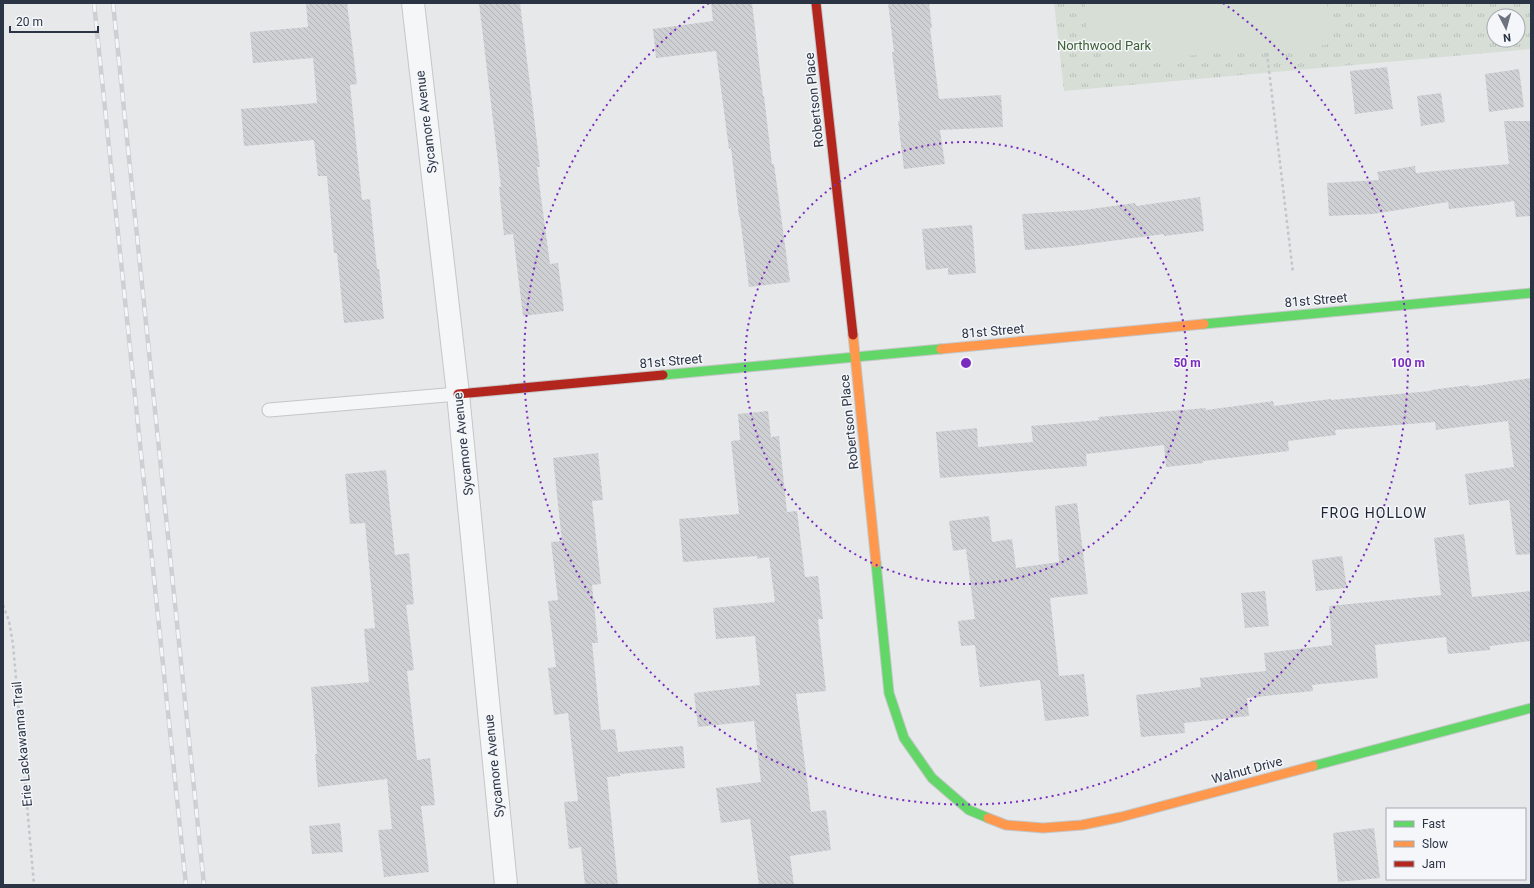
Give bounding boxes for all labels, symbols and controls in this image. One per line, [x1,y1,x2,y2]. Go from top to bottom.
scale bar [10,8,98,34]
north arrow [1486,8,1526,48]
text: 20 m [16,15,43,29]
text: N [1502,31,1512,44]
park label: Northwood Park [1057,38,1151,53]
street label: Robertson Place [802,52,826,148]
street label: Sycamore Avenue [412,70,440,174]
street label: 81st Street [1284,290,1348,310]
street label: 81st Street [961,321,1025,341]
street label: 81st Street [639,351,703,371]
centre of rings [959,356,973,370]
text: 50 m [1173,356,1201,370]
text: 100 m [1391,356,1425,370]
street label: Robertson Place [837,374,861,470]
street label: Sycamore Avenue [450,392,476,496]
district label: FROG HOLLOW [1321,505,1427,521]
street label: Erie Lackawanna Trail [9,681,35,807]
street label: Sycamore Avenue [481,714,507,818]
street label: Walnut Drive [1210,753,1284,787]
legend [1386,808,1526,880]
text: Fast [1422,817,1445,831]
text: Slow [1422,837,1448,851]
text: Jam [1422,857,1446,871]

